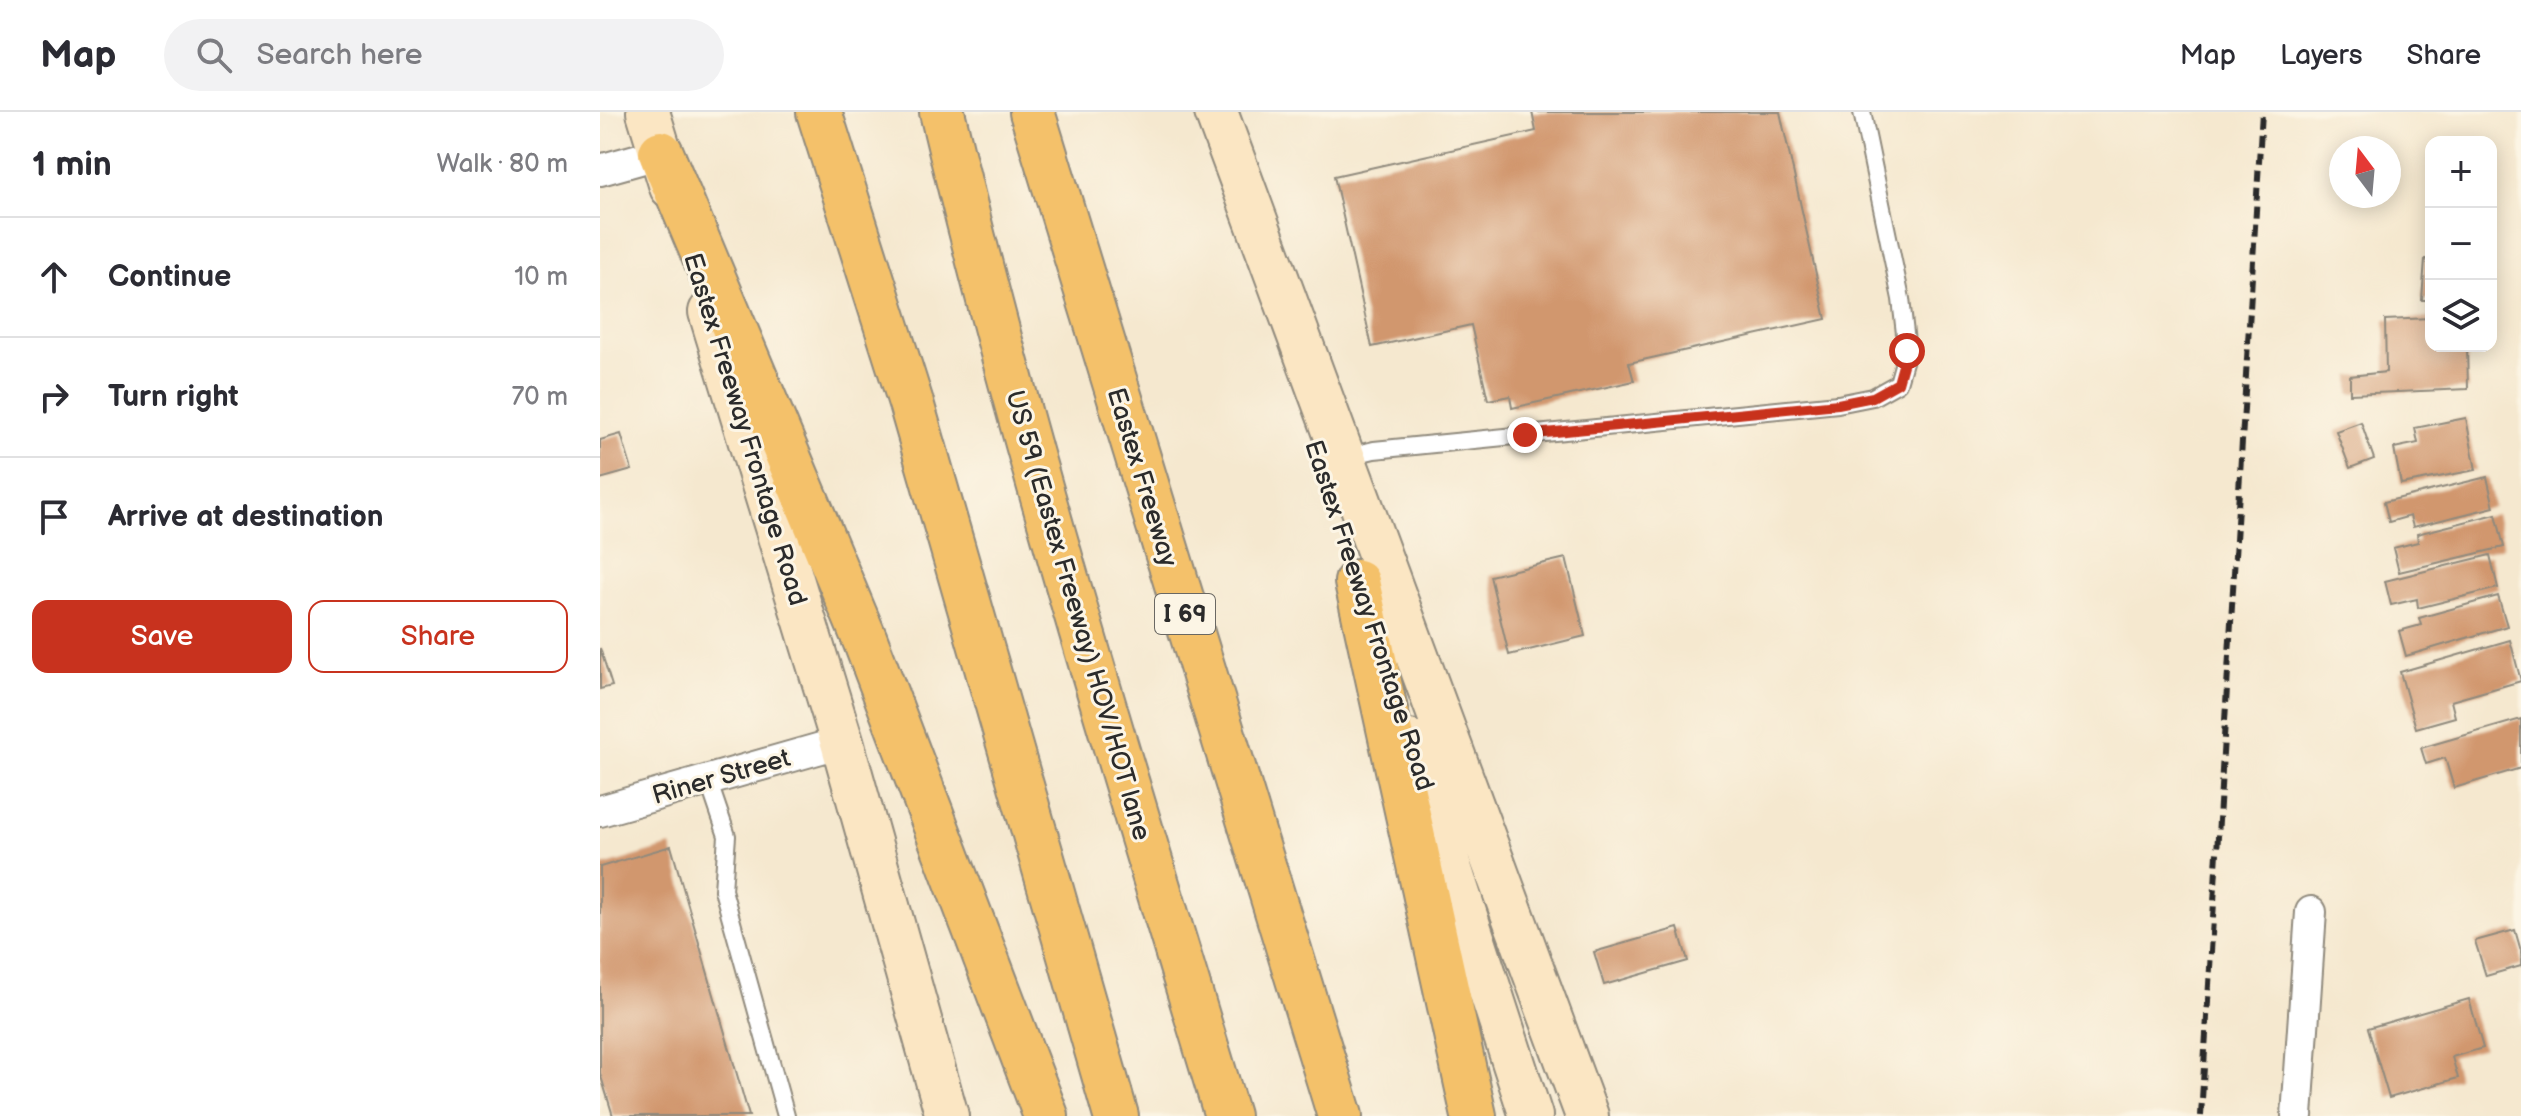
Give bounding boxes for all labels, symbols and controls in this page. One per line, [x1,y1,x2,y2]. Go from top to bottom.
search box [164,19,724,91]
text: Map [40,33,116,78]
icon: search [192,33,236,77]
text: Search here [256,37,423,73]
text: Map [2180,39,2236,72]
text: Layers [2280,39,2363,72]
text: Share [2407,39,2481,72]
north arrow [2329,136,2401,208]
map controls [2425,136,2497,352]
button: + [2425,136,2497,208]
text: 1 min [32,144,112,185]
text: Walk · 80 m [437,149,568,180]
button: − [2425,208,2497,280]
street label: Eastex Freeway Frontage Road [676,250,813,609]
icon: ahead [32,255,76,299]
text: Continue [108,259,231,295]
text: 10 m [514,262,568,293]
button: layers [2425,280,2497,352]
route start [1889,333,1925,369]
icon: right [32,375,76,419]
text: Turn right [108,379,239,415]
text: 70 m [511,382,568,413]
street label: Eastex Freeway [1100,384,1184,571]
street label: US 59 (Eastex Freeway) HOV/HOT lane [998,387,1157,844]
route end [1507,417,1543,453]
street label: Eastex Freeway Frontage Road [1297,436,1440,795]
icon: arrive [32,495,76,539]
text: Arrive at destination [108,499,384,535]
road number: I 69 [1155,594,1215,634]
button: Save [32,600,292,673]
button: Share [308,600,568,673]
street label: Riner Street [649,743,794,812]

